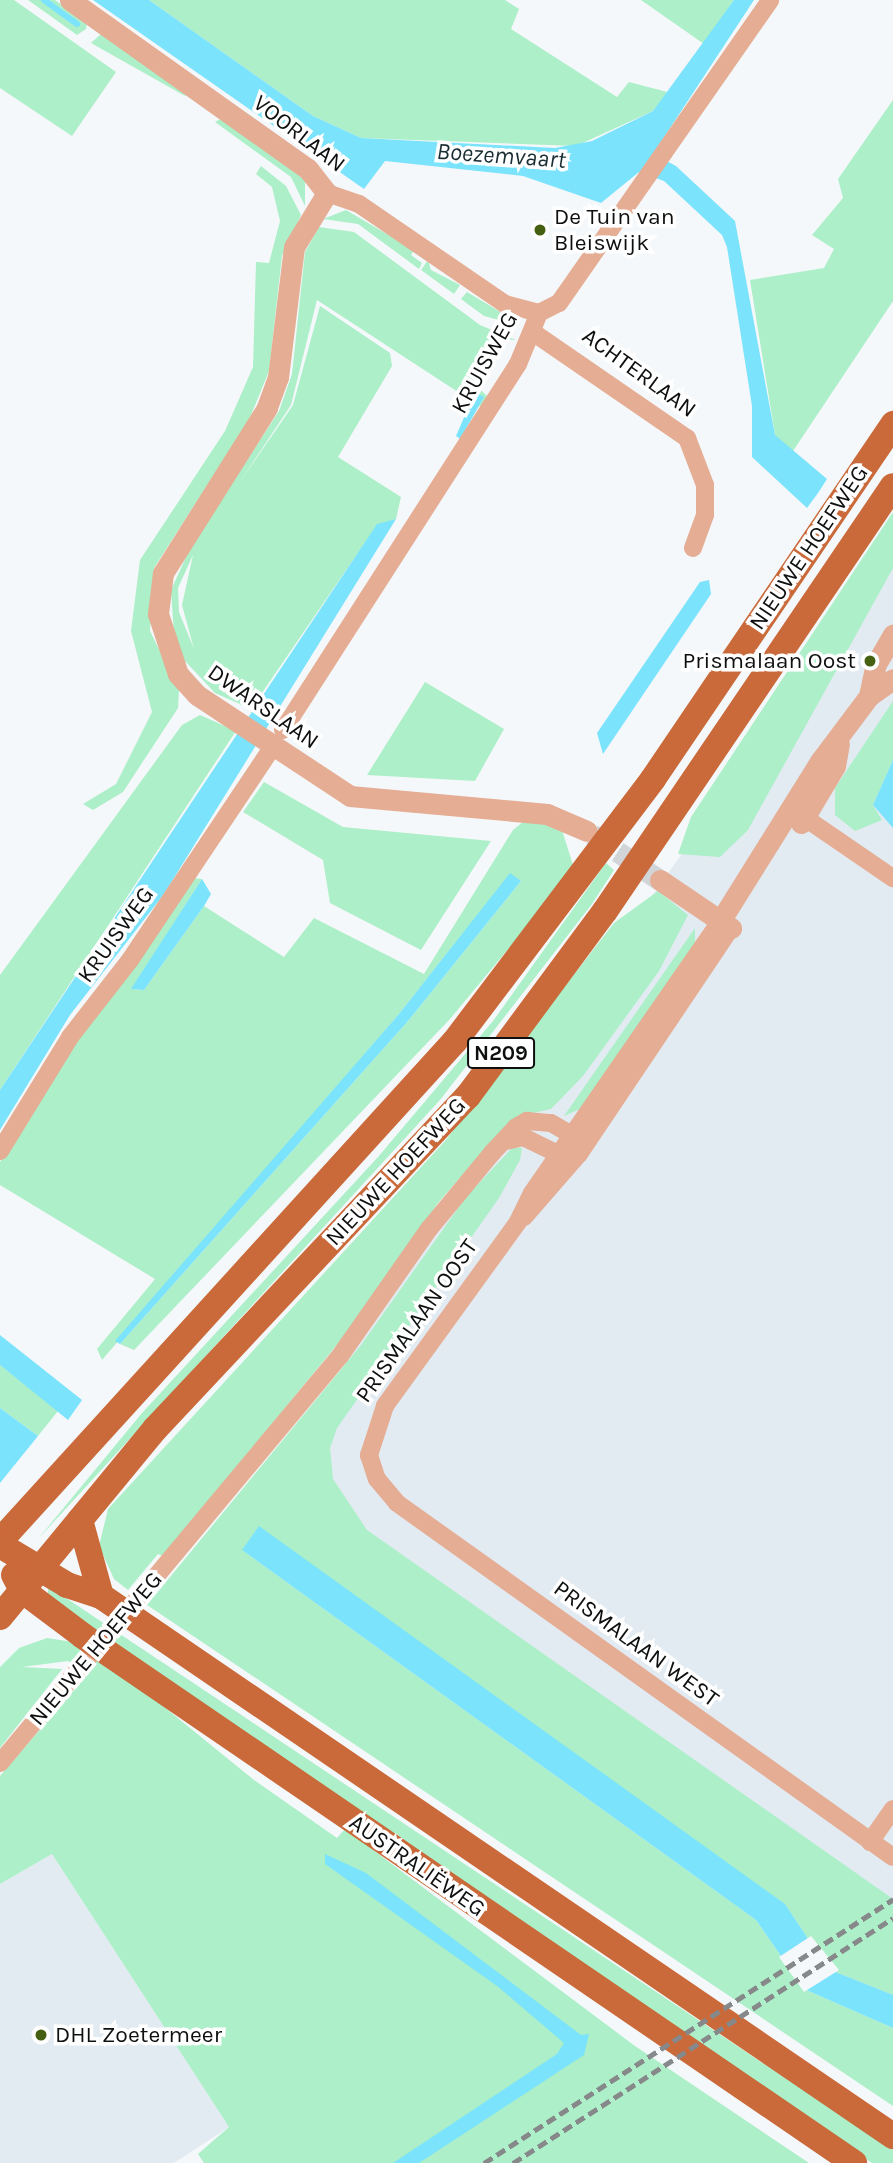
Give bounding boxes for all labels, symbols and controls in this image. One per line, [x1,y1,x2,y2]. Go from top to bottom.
street label: VOORLAAN [247,89,351,179]
water label: Boezemvaart [436,137,566,175]
place label: De Tuin van Bleiswijk [554,203,675,257]
marker: De Tuin van Bleiswijk [532,222,548,238]
street label: KRUISWEG [446,307,524,419]
street label: ACHTERLAAN [577,322,701,424]
street label: NIEUWE HOEFWEG [744,461,874,635]
place label: Prismalaan Oost [683,647,856,675]
marker: Prismalaan Oost [862,653,878,669]
street label: DWARSLAAN [202,659,324,755]
street label: KRUISWEG [72,882,160,988]
road number: N209 [466,1036,536,1070]
street label: NIEUWE HOEFWEG [320,1092,472,1252]
street label: PRISMALAAN OOST [350,1234,484,1408]
street label: NIEUWE HOEFWEG [24,1566,168,1732]
street label: PRISMALAAN WEST [548,1575,724,1713]
street label: AUSTRALIËWEG [344,1809,490,1923]
place label: DHL Zoetermeer [55,2021,222,2049]
marker: DHL Zoetermeer [33,2027,49,2043]

